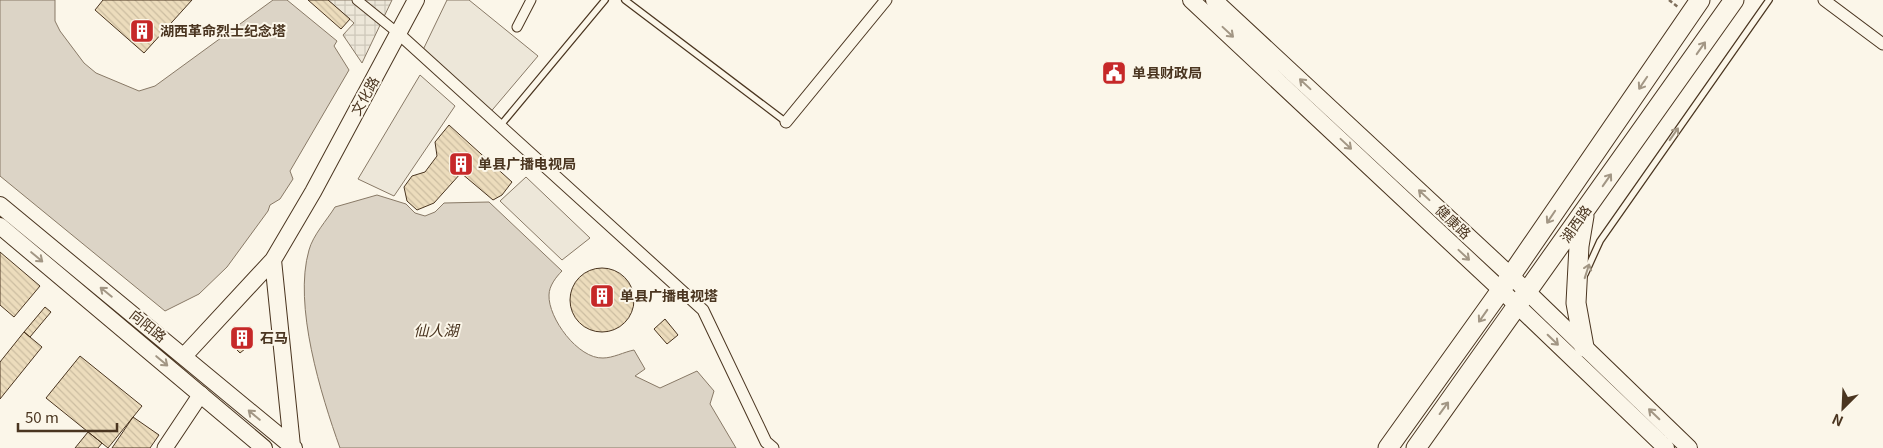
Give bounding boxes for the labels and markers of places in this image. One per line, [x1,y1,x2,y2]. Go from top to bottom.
building icon: 湖西革命烈士纪念塔 [129,18,155,44]
place label: 湖西革命烈士纪念塔 [160,20,286,40]
public building icon: 单县财政局 [1101,60,1127,86]
place label: 单县财政局 [1132,62,1202,82]
building icon: 单县广播电视局 [448,151,474,177]
place label: 单县广播电视局 [478,153,576,173]
building icon: 单县广播电视塔 [589,283,615,309]
place label: 单县广播电视塔 [620,285,718,305]
building icon: 石马 [229,325,255,351]
place label: 石马 [260,327,288,347]

